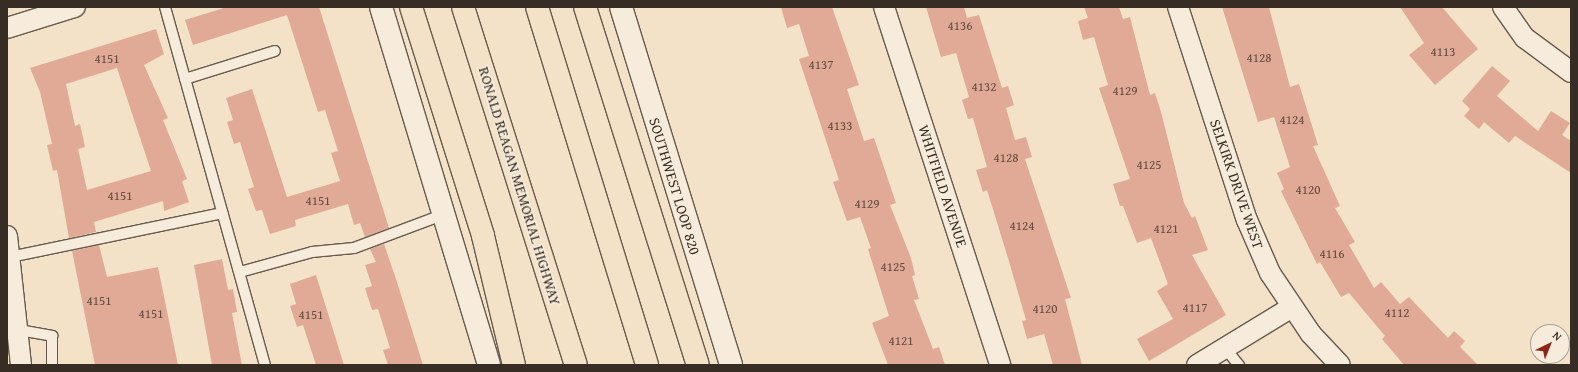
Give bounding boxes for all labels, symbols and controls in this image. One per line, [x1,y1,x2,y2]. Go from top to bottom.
house number: 4136 [947,18,973,34]
house number: 4113 [1430,44,1456,60]
house number: 4128 [1246,50,1272,66]
house number: 4151 [94,51,120,67]
house number: 4137 [808,57,834,73]
street label: RONALD REAGAN MEMORIAL HIGHWAY [475,65,565,307]
house number: 4132 [971,79,997,95]
house number: 4129 [1112,83,1138,99]
house number: 4124 [1279,112,1305,128]
street label: SOUTHWEST LOOP 820 [646,115,704,257]
street label: SELKIRK DRIVE WEST [1206,117,1268,251]
house number: 4133 [827,118,853,134]
street label: WHITFIELD AVENUE [915,123,971,249]
house number: 4128 [993,150,1019,166]
house number: 4125 [1136,157,1162,173]
house number: 4120 [1295,182,1321,198]
house number: 4151 [107,188,133,204]
house number: 4151 [305,193,331,209]
house number: 4129 [854,196,880,212]
house number: 4124 [1009,218,1035,234]
house number: 4121 [1153,221,1179,237]
house number: 4116 [1319,246,1345,262]
house number: 4125 [880,259,906,275]
house number: 4151 [86,293,112,309]
house number: 4117 [1182,300,1208,316]
house number: 4120 [1032,301,1058,317]
house number: 4112 [1384,305,1410,321]
house number: 4151 [138,306,164,322]
house number: 4151 [298,307,324,323]
north arrow [1530,324,1570,364]
text: N [1549,328,1566,344]
house number: 4121 [888,333,914,349]

